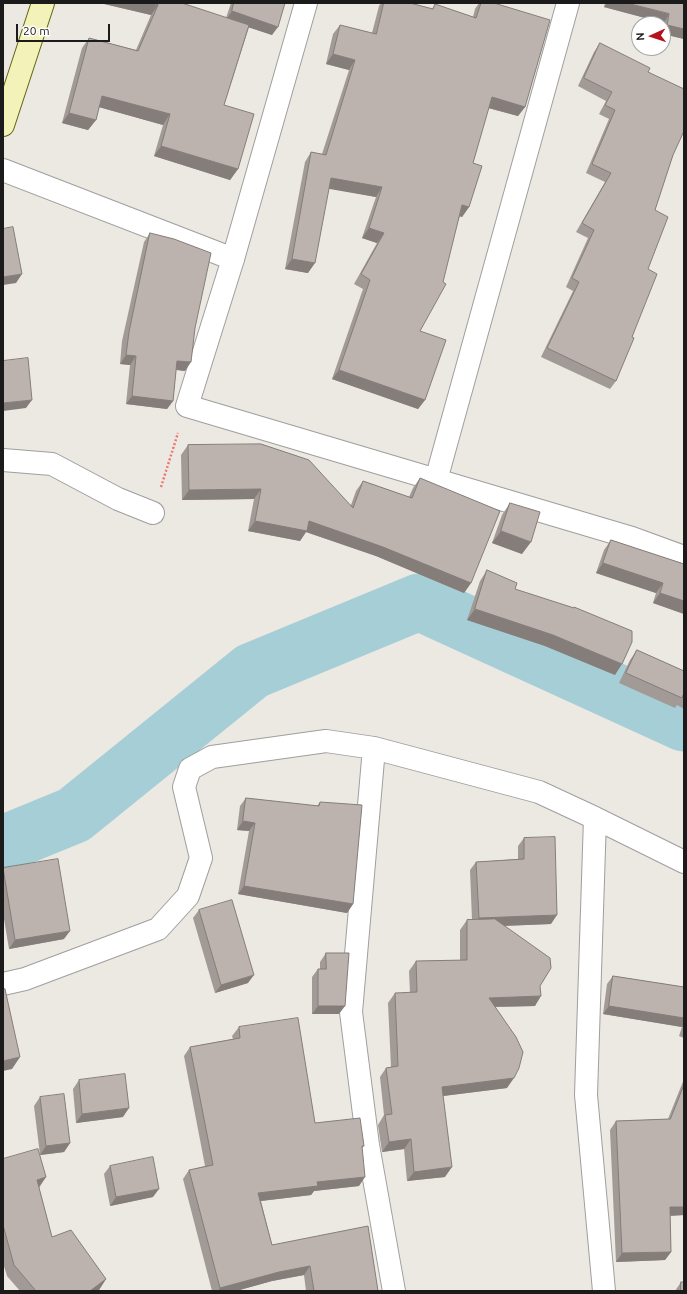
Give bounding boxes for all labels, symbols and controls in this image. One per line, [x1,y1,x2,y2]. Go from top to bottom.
scale bar [18,16,112,42]
north arrow [631,16,671,56]
text: 20 m [23,24,50,37]
text: N [634,32,646,41]

